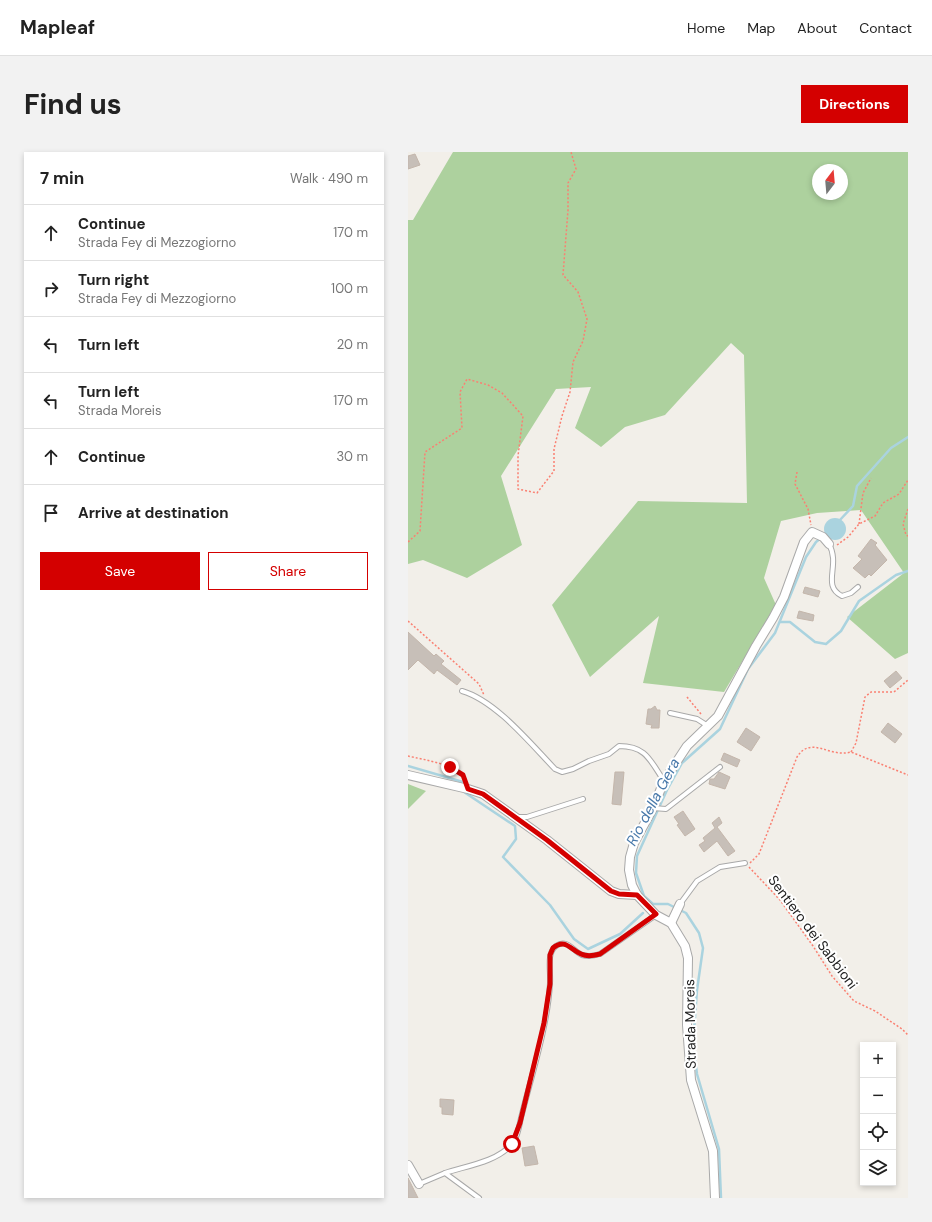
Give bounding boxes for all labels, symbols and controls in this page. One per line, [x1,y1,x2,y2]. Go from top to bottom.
text: Mapleaf [20,15,95,40]
text: Home [687,19,725,37]
text: Map [747,19,775,37]
text: About [797,19,837,37]
text: Contact [859,19,912,37]
button: Directions [801,85,908,123]
text: Find us [24,86,122,123]
north arrow [812,164,848,200]
text: 7 min [40,167,84,189]
text: Walk · 490 m [290,170,368,187]
text: Continue [78,214,146,234]
icon: ahead [40,222,62,244]
text: 170 m [333,224,368,241]
text: Strada Fey di Mezzogiorno [78,234,236,251]
text: Turn right [78,270,149,290]
icon: right [40,278,62,300]
text: 100 m [331,280,368,297]
text: Strada Fey di Mezzogiorno [78,290,236,307]
icon: left [40,334,62,356]
text: Turn left [78,335,139,355]
text: 20 m [337,336,368,353]
text: Turn left [78,382,139,402]
icon: left [40,390,62,412]
text: 170 m [333,392,368,409]
text: Strada Moreis [78,402,161,419]
icon: ahead [40,446,62,468]
text: Continue [78,447,146,467]
text: 30 m [336,448,368,465]
icon: arrive [40,502,62,524]
text: Arrive at destination [78,503,229,523]
button: Save [40,552,200,590]
button: Share [208,552,368,590]
water label: Rio della Gera [621,755,685,849]
route end [441,758,459,776]
street label: Sentiero dei Sabbioni [764,871,862,993]
street label: Strada Moreis [680,979,700,1069]
map controls [860,1042,896,1186]
button: + [860,1042,896,1078]
button: − [860,1078,896,1114]
button: locate [860,1114,896,1150]
route start [503,1135,521,1153]
button: layers [860,1150,896,1186]

